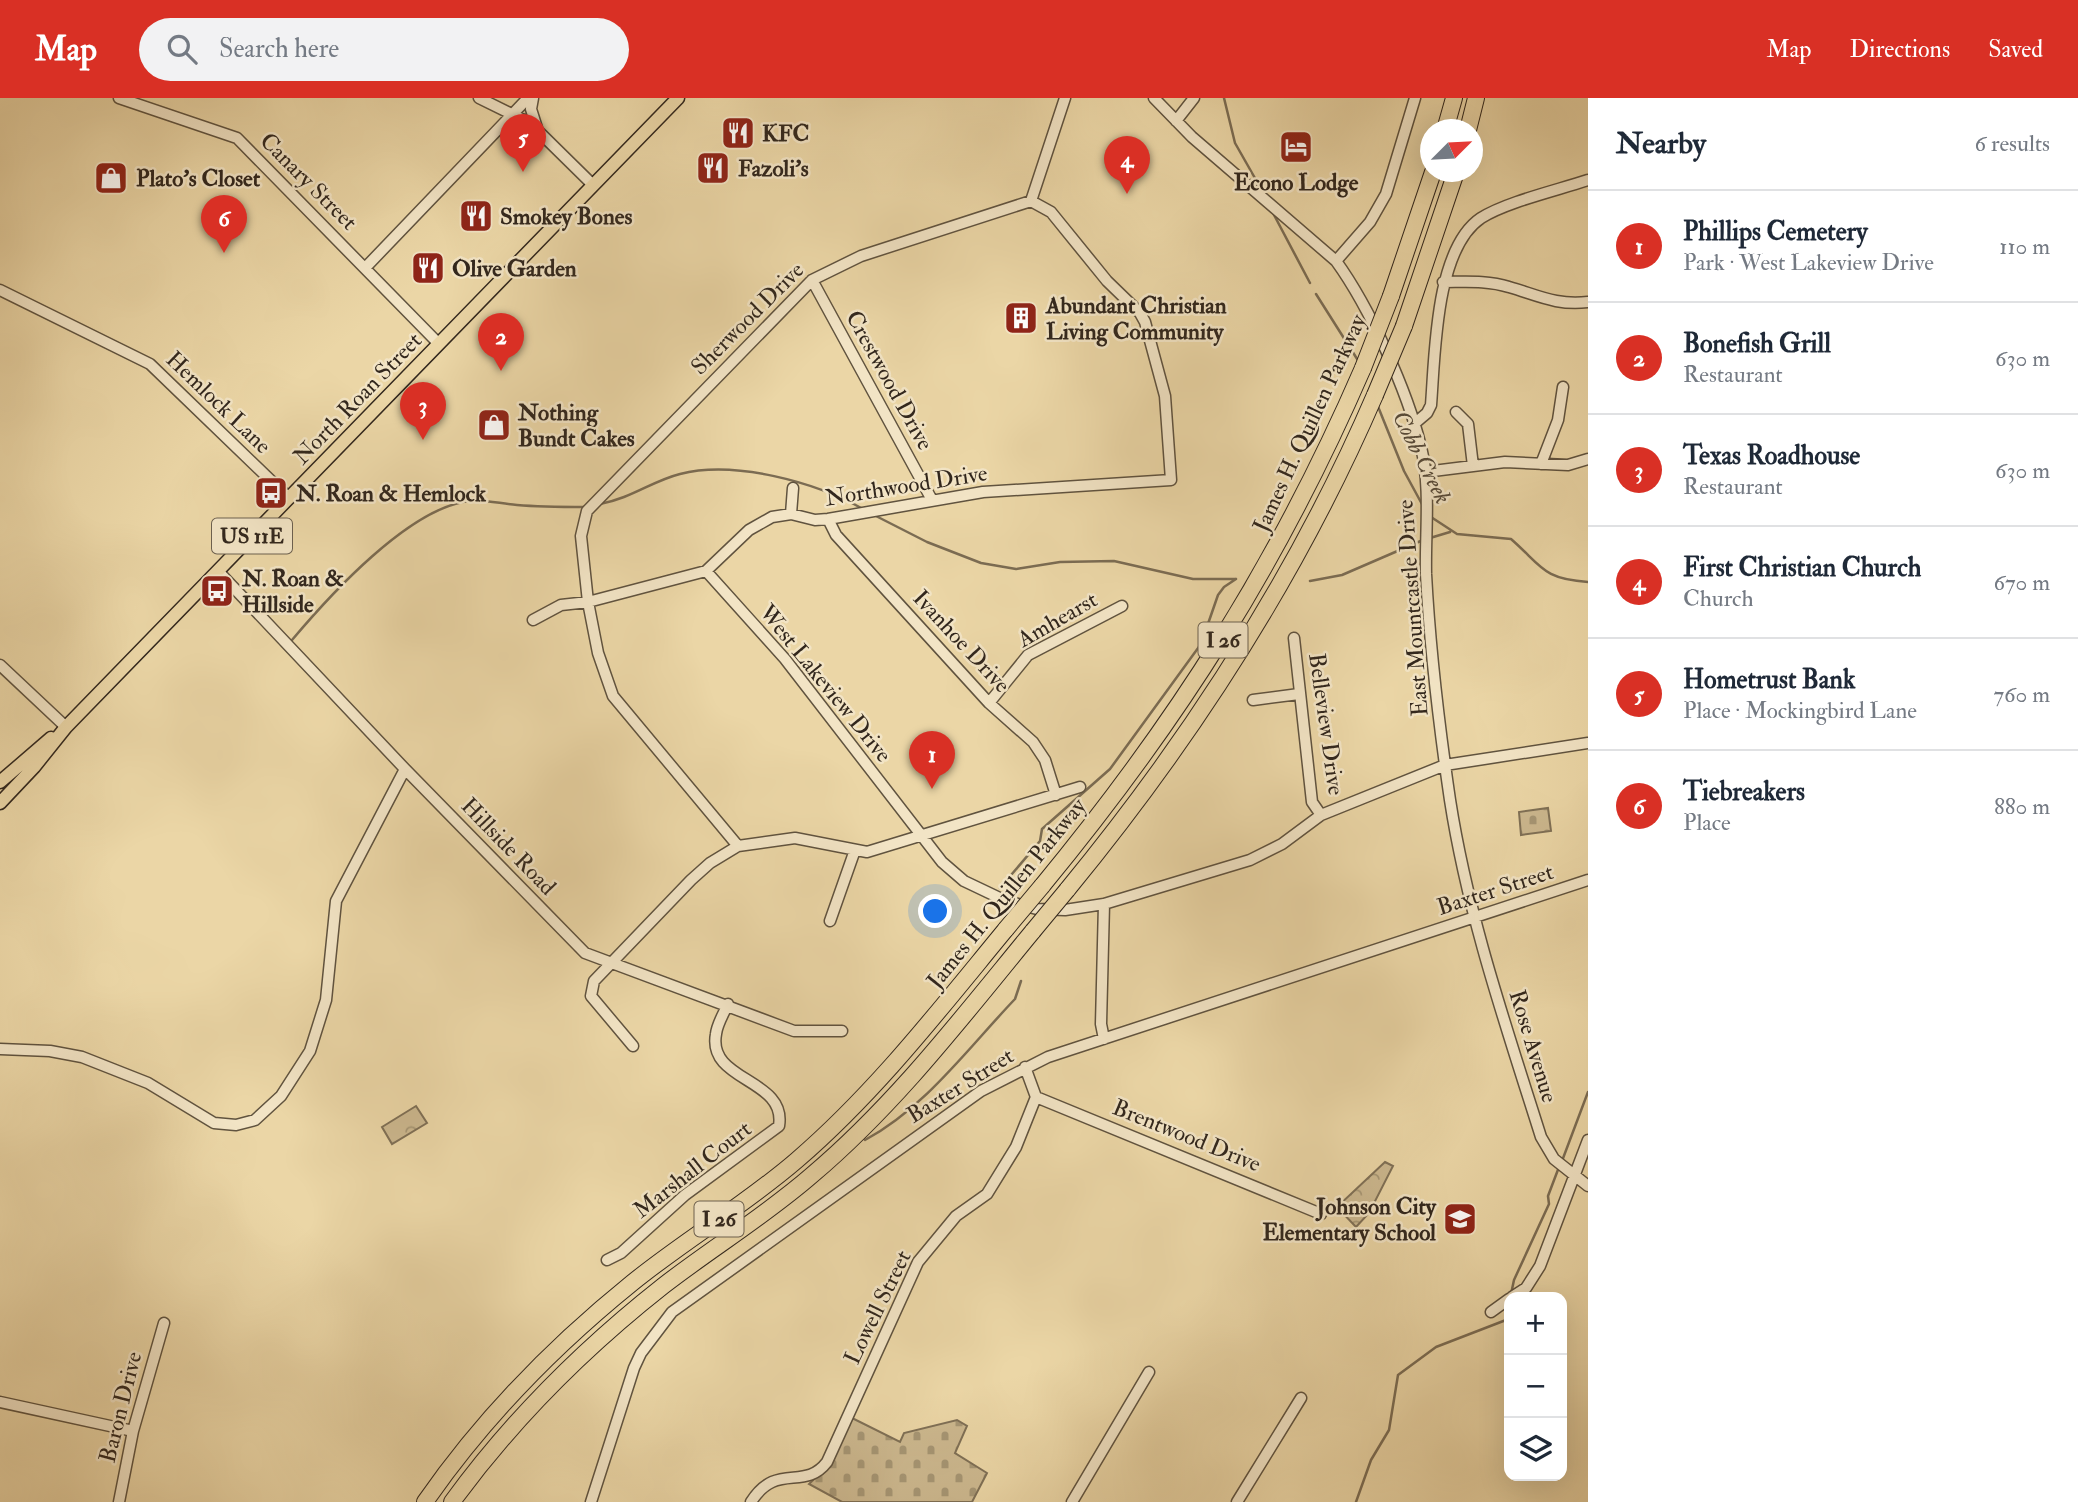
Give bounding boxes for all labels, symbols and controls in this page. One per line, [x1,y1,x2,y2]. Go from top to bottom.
search box [139,18,629,81]
text: Map [35,29,97,70]
icon: search [163,30,201,68]
text: Search here [219,33,339,65]
text: Map [1766,34,1811,65]
text: Directions [1849,34,1950,65]
text: Saved [1988,34,2043,65]
pin: 5 [500,114,546,172]
restaurant icon: KFC [719,114,757,152]
place label: KFC [762,119,809,148]
north arrow [1420,119,1483,182]
text: Nearby [1616,125,1706,162]
street label: Canary Street [254,126,364,236]
hotel icon: Econo Lodge [1277,128,1315,166]
text: 6 results [1975,129,2050,158]
pin: 4 [1104,136,1150,194]
restaurant icon: Fazoli's [694,149,732,187]
place label: Fazoli's [738,154,809,183]
shop icon: Plato's Closet [92,159,130,197]
place label: Plato's Closet [136,164,261,193]
place label: Econo Lodge [1234,168,1359,198]
pin: 6 [201,195,247,253]
restaurant icon: Smokey Bones [457,197,495,235]
place label: Smokey Bones [500,202,632,232]
text: Phillips Cemetery [1683,216,1868,248]
text: 1 [1635,232,1643,261]
text: 110 m [1999,232,2050,261]
text: Park · West Lakeview Drive [1683,248,1934,277]
restaurant icon: Olive Garden [409,249,447,287]
place label: Olive Garden [452,254,577,283]
street label: Sherwood Drive [685,255,810,381]
place label: Abundant Christian Living Community [1045,291,1227,347]
building icon: Abundant Christian Living Community [1002,299,1040,337]
street label: Crestwood Drive [839,305,940,455]
street label: James H. Quillen Parkway [1246,309,1373,538]
pin: 2 [478,313,524,371]
street label: North Roan Street [287,326,428,471]
text: Bonefish Grill [1683,328,1831,360]
text: 2 [1633,344,1645,373]
text: 630 m [1995,344,2050,373]
street label: Hemlock Lane [160,345,278,460]
text: Restaurant [1683,360,1783,389]
pin: 3 [400,382,446,440]
place label: Nothing Bundt Cakes [517,398,635,453]
water label: Cobb Creek [1385,405,1458,509]
shop icon: Nothing Bundt Cakes [475,406,513,444]
text: Texas Roadhouse [1683,440,1860,472]
text: 3 [1635,456,1643,485]
text: 630 m [1995,456,2050,485]
street label: Northwood Drive [823,458,990,513]
text: Restaurant [1683,472,1783,501]
bus stop icon: N. Roan & Hemlock [252,474,290,512]
place label: N. Roan & Hemlock [295,479,487,508]
street label: East Mountcastle Drive [1390,498,1435,717]
road number: US 11E [212,518,292,554]
text: First Christian Church [1683,552,1921,584]
place label: N. Roan & Hillside [241,564,344,619]
text: 4 [1633,568,1645,597]
text: 670 m [1993,568,2050,597]
bus stop icon: N. Roan & Hillside [198,572,236,610]
street label: Ivanhoe Drive [907,584,1017,699]
text: Church [1683,584,1753,613]
street label: Amhearst [1011,585,1102,654]
street label: West Lakeview Drive [752,598,898,768]
road number: I 26 [1198,622,1248,658]
street label: Belleview Drive [1302,651,1351,797]
text: Hometrust Bank [1683,664,1855,696]
text: 5 [1634,680,1644,709]
text: 760 m [1993,680,2050,709]
text: Place · Mockingbird Lane [1683,696,1917,725]
pin: 1 [909,731,955,789]
text: Tiebreakers [1683,776,1805,808]
street label: Hillside Road [455,791,562,901]
street label: James H. Quillen Parkway [920,791,1093,995]
text: 6 [1633,792,1645,821]
text: 880 m [1994,792,2050,821]
text: Place [1683,808,1731,837]
street label: Baxter Street [1433,857,1557,922]
your location [918,894,952,928]
street label: Rose Avenue [1503,986,1564,1106]
street label: Baxter Street [901,1041,1019,1130]
street label: Brentwood Drive [1108,1093,1266,1179]
street label: Marshall Court [627,1114,757,1225]
place label: Johnson City Elementary School [1262,1192,1437,1248]
school or university icon: Johnson City Elementary School [1441,1200,1479,1238]
road number: I 26 [694,1202,744,1236]
street label: Lowell Street [837,1245,918,1369]
map controls [1504,1292,1567,1481]
button: + [1504,1292,1567,1355]
street label: Baron Drive [93,1348,148,1466]
button: − [1504,1355,1567,1418]
button: layers [1504,1418,1567,1481]

